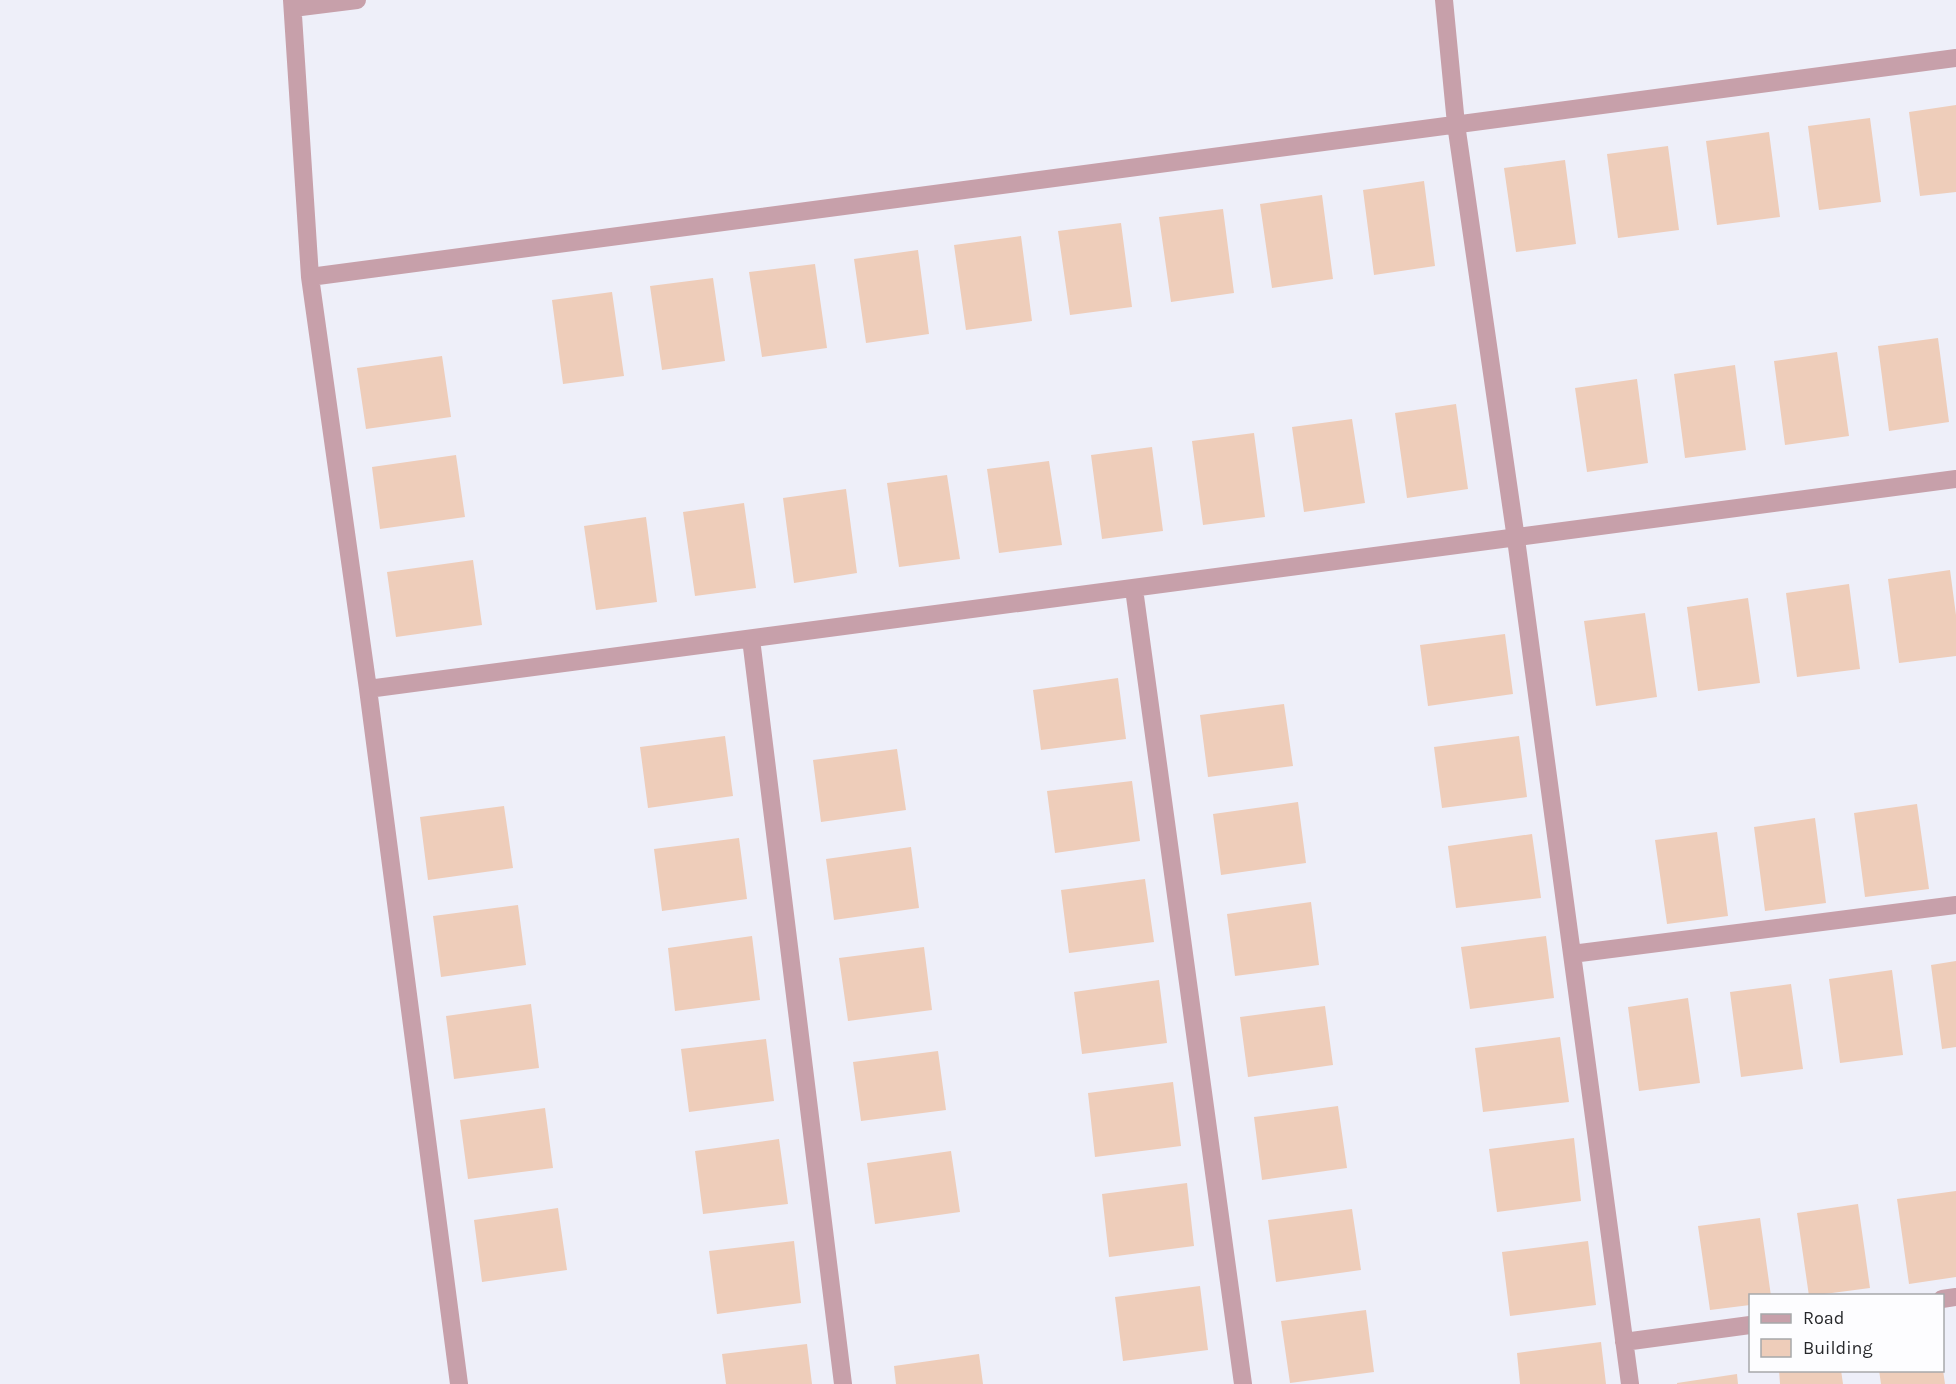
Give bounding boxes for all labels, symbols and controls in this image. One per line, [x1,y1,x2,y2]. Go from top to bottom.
legend [1749,1294,1944,1372]
text: Road [1803,1307,1844,1329]
text: Building [1803,1337,1873,1359]

